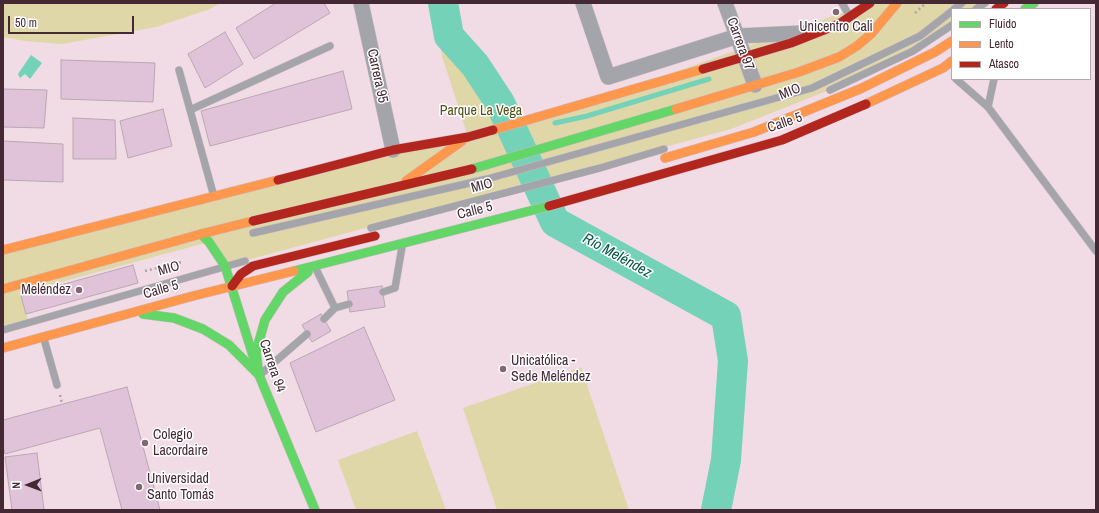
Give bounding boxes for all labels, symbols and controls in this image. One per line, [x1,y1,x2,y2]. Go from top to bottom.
marker: Unicentro Cali [831,7,841,17]
scale bar [10,8,136,34]
legend [951,8,1091,80]
text: 50 m [15,15,37,31]
street label: Carrera 97 [723,15,757,73]
text: Fluido [989,16,1016,32]
place label: Unicentro Cali [799,19,873,35]
text: Lento [989,36,1014,52]
street label: Carrera 95 [363,47,391,105]
text: Atasco [989,56,1019,72]
street label: MIO [777,80,803,104]
park label: Parque La Vega [440,103,522,119]
street label: Calle 5 [765,109,805,137]
street label: MIO [469,175,495,197]
street label: Calle 5 [456,199,494,223]
water label: Río Meléndez [579,230,655,282]
street label: MIO [156,258,182,280]
street label: Calle 5 [142,277,180,303]
place label: Meléndez [21,282,71,298]
marker: Meléndez [74,285,84,295]
street label: Carrera 94 [255,337,289,395]
place label: Unicatólica - Sede Meléndez [511,353,591,386]
marker: Unicatólica - Sede Meléndez [498,364,508,374]
place label: Colegio Lacordaire [153,427,208,460]
marker: Colegio Lacordaire [140,438,150,448]
north arrow [8,465,48,505]
place label: Universidad Santo Tomás [147,471,214,504]
text: N [9,482,23,489]
marker: Universidad Santo Tomás [134,482,144,492]

